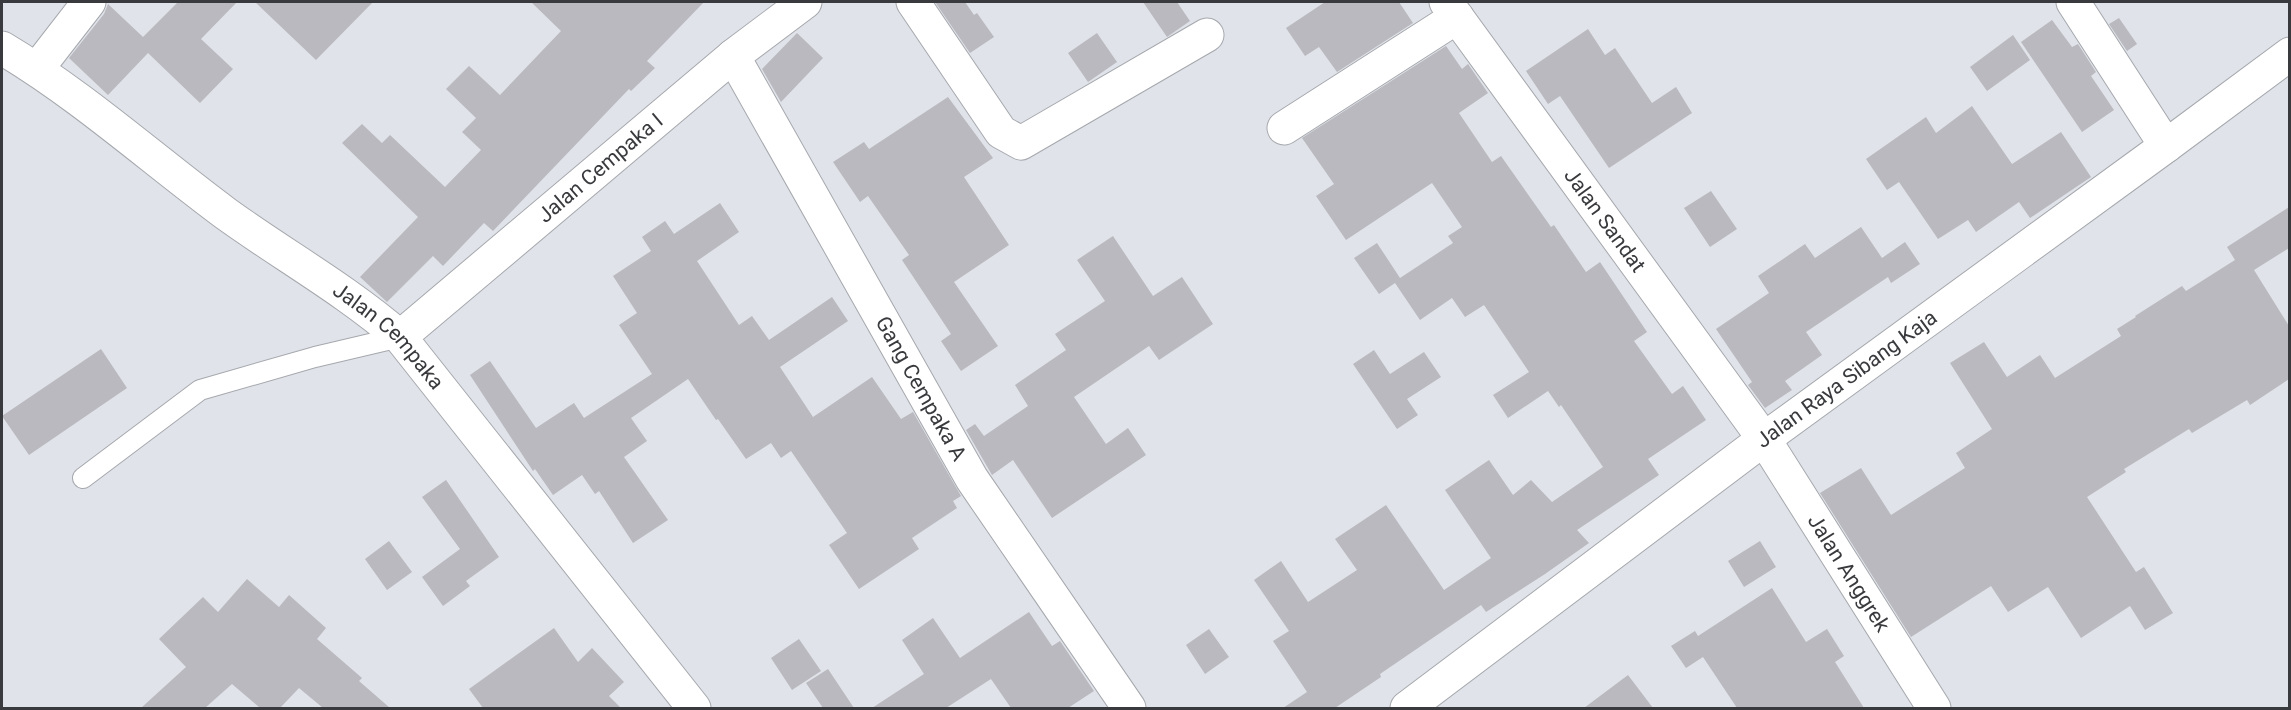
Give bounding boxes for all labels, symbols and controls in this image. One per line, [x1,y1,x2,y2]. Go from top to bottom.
street label: Jalan Cempaka I [533,109,668,227]
street label: Jalan Sandat [1559,164,1651,277]
street label: Jalan Cempaka [328,278,449,394]
street label: Jalan Raya Sibang Kaja [1751,305,1941,453]
street label: Gang Cempaka A [871,312,971,465]
street label: Jalan Anggrek [1803,510,1895,636]

